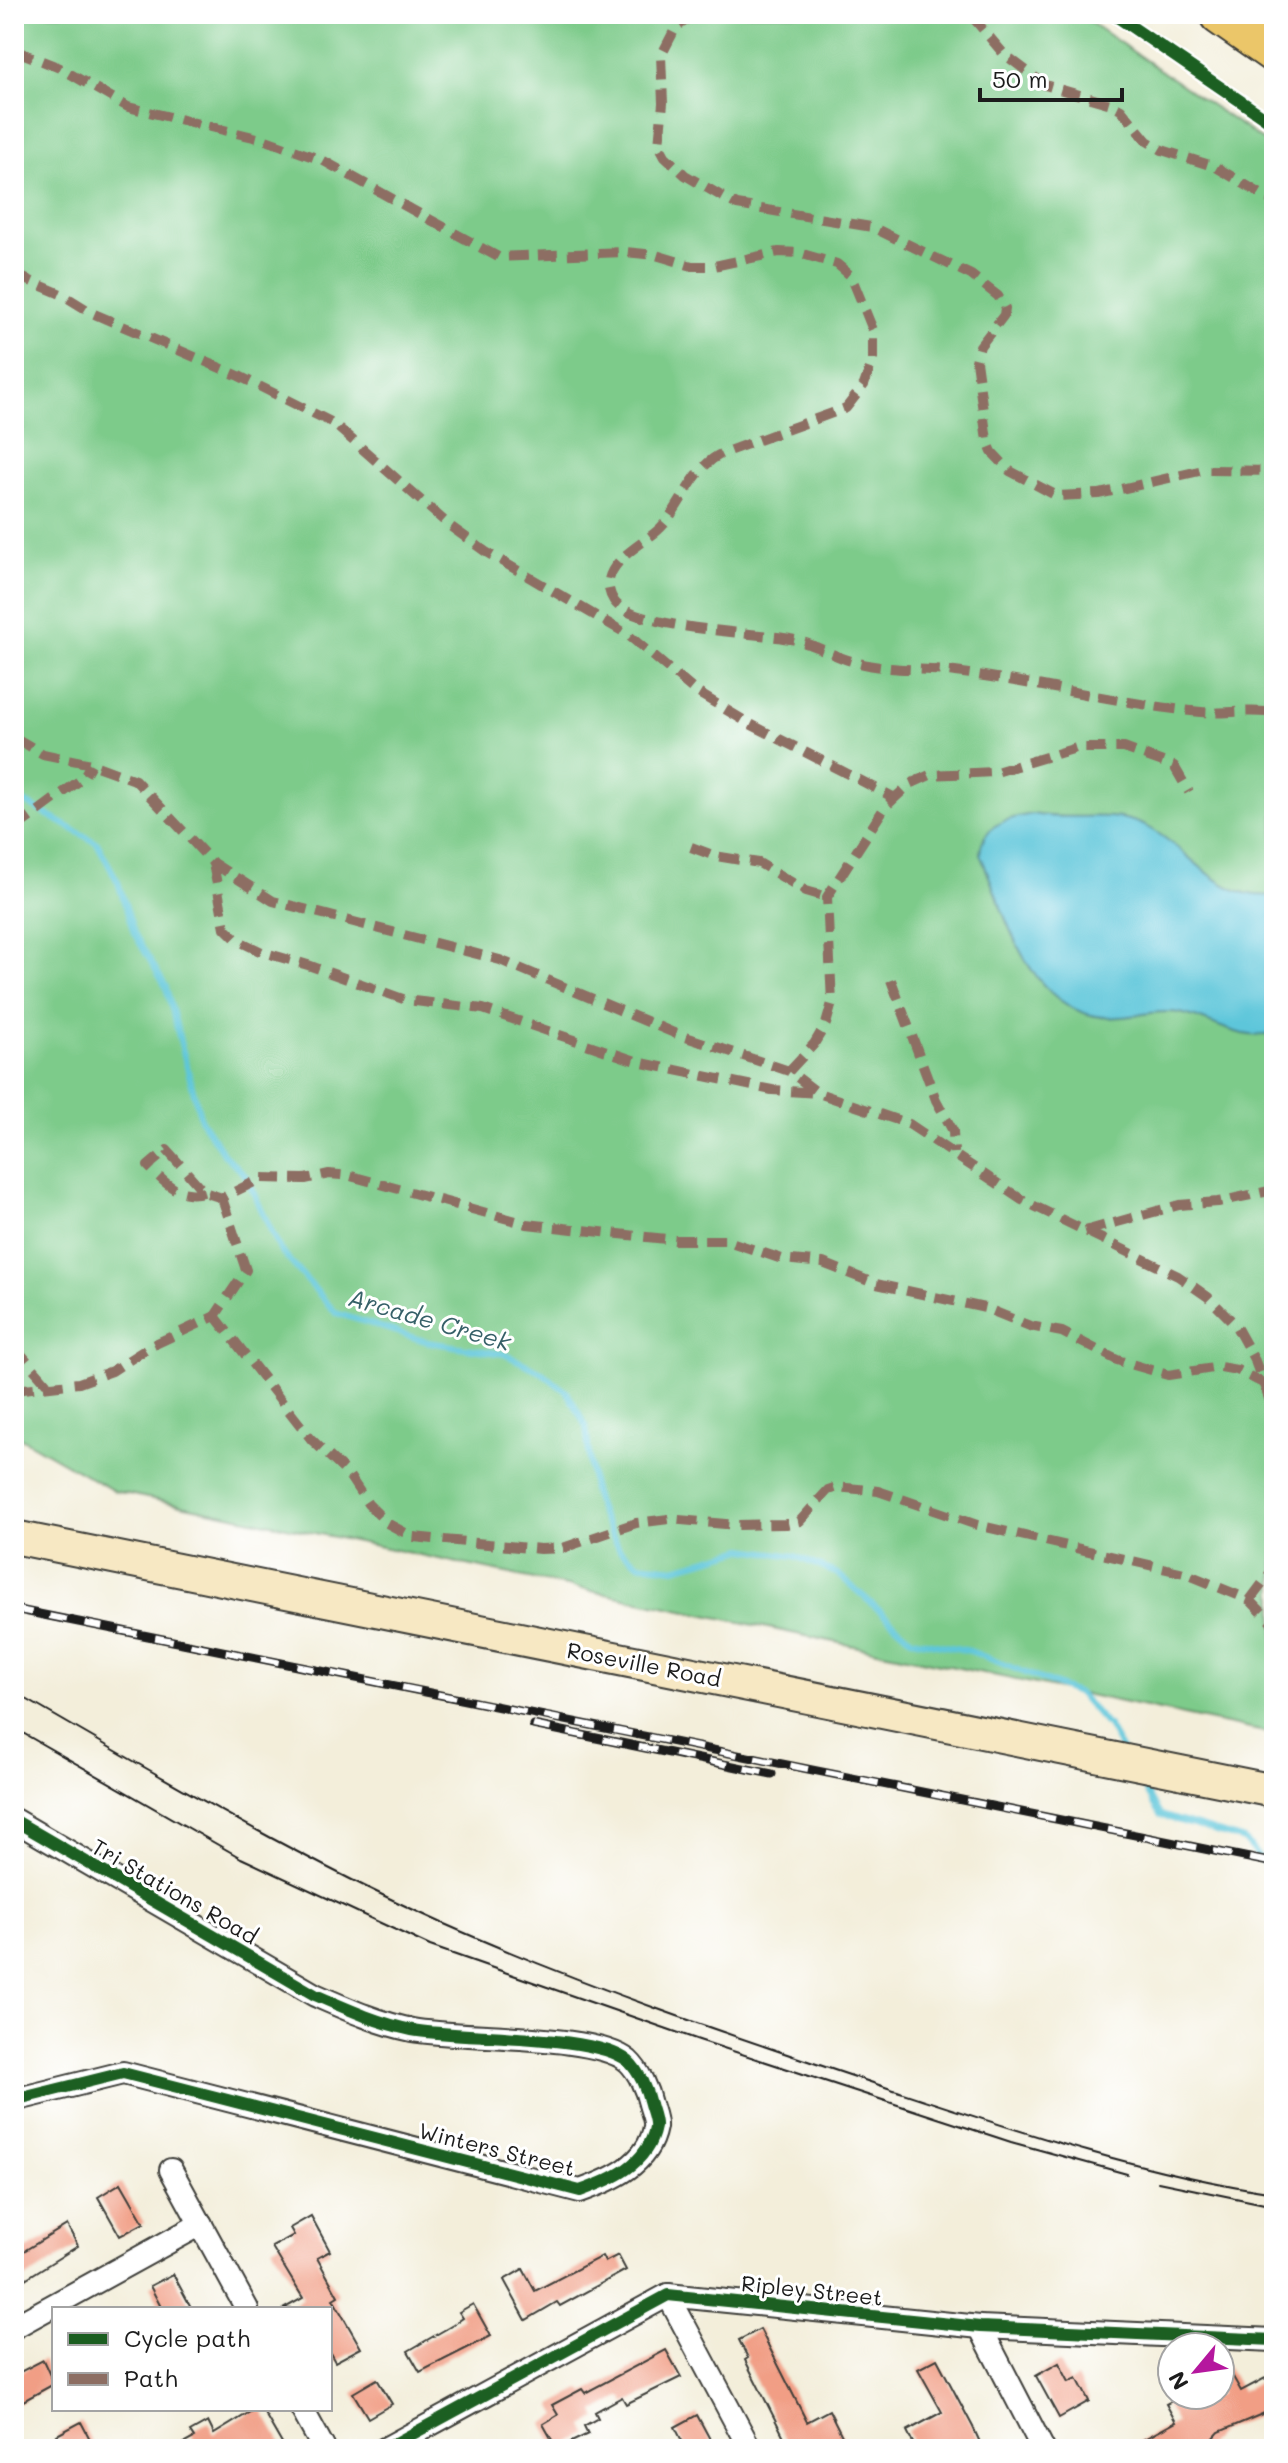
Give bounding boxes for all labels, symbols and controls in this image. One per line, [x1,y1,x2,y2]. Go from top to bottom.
scale bar [980,52,1122,102]
text: 50 m [992,63,1048,94]
water label: Arcade Creek [345,1281,516,1357]
street label: Roseville Road [564,1635,724,1693]
street label: Tri Stations Road [87,1832,263,1950]
street label: Winters Street [416,2116,578,2182]
street label: Ripley Street [740,2268,884,2312]
legend [52,2307,332,2411]
text: Cycle path [124,2322,250,2353]
north arrow [1156,2331,1236,2411]
text: Path [124,2362,178,2393]
text: N [1161,2367,1195,2395]

